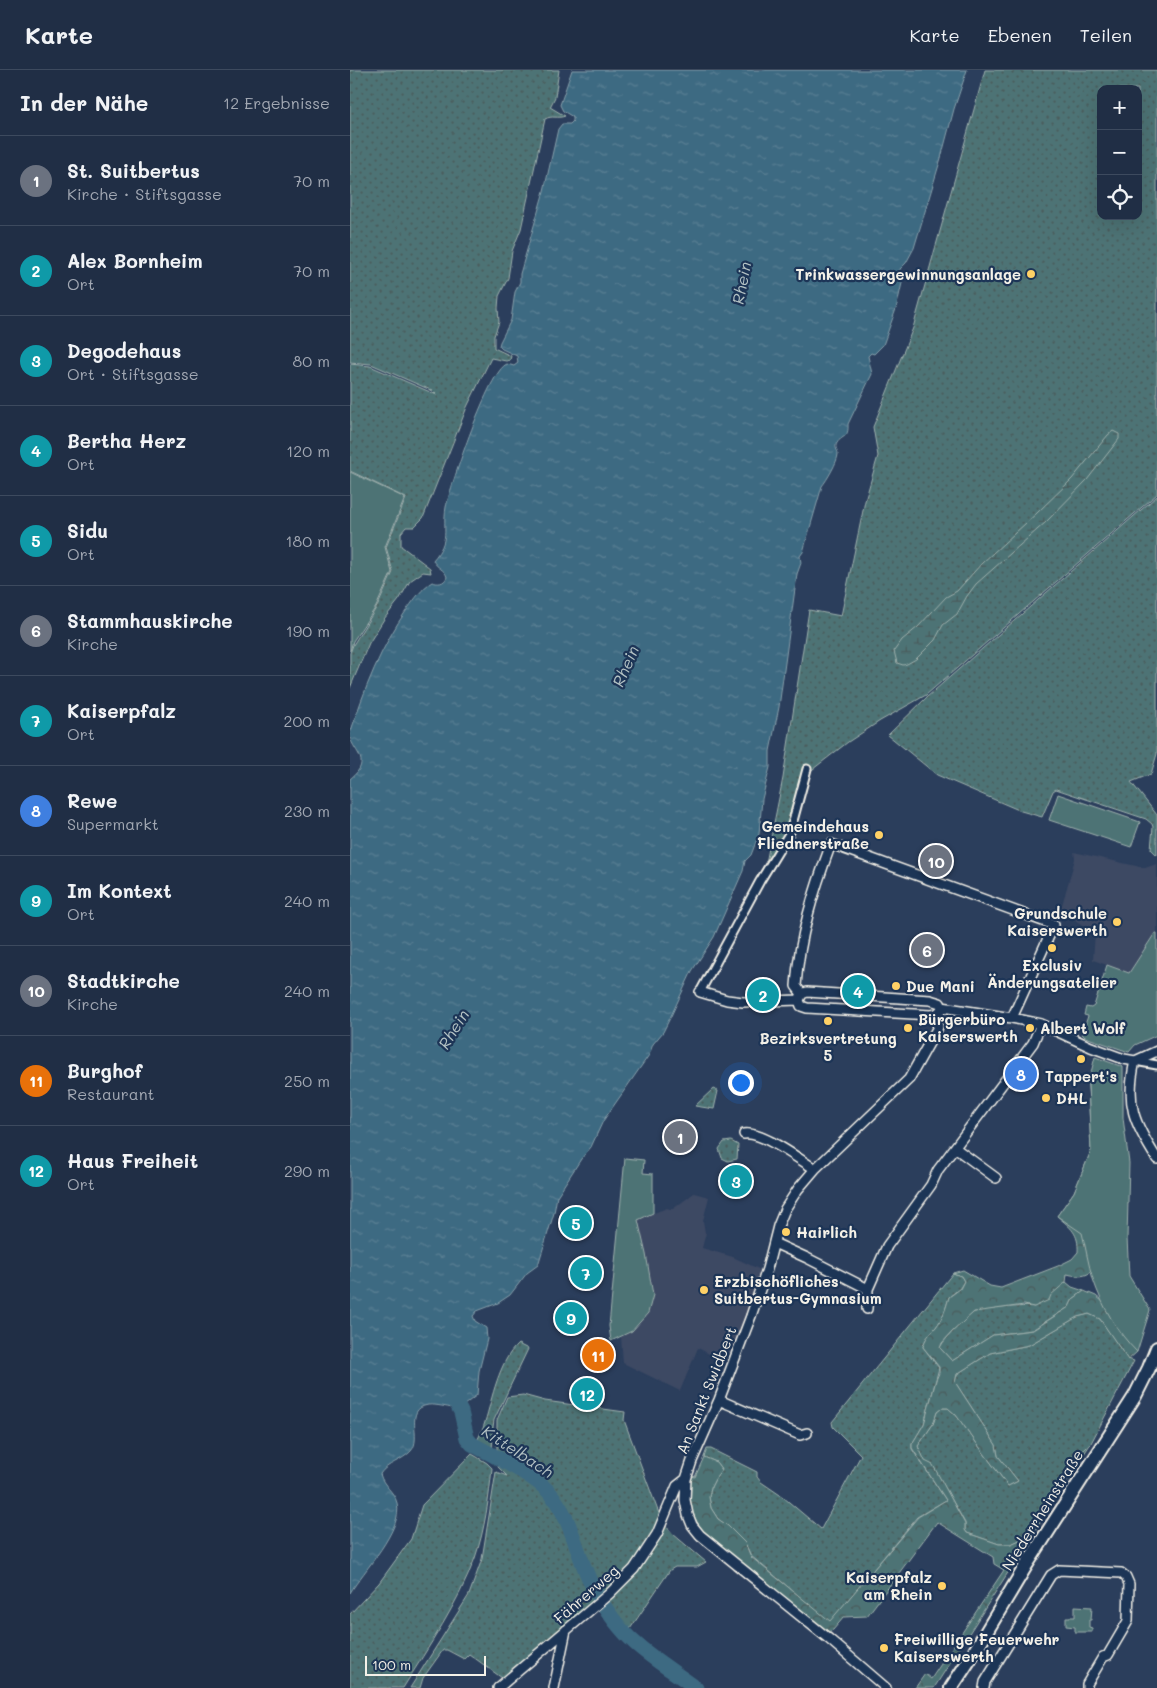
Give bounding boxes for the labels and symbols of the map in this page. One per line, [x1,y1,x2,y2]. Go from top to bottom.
water label: Rhein [727,260,755,306]
place label: Trinkwassergewinnungsanlage [796,264,1021,284]
marker: Trinkwassergewinnungsanlage [1025,268,1037,280]
water label: Rhein [607,642,643,690]
place label: Gemeindehaus Fliednerstraße [757,816,869,853]
marker: Gemeindehaus Fliednerstraße [873,829,885,841]
pin: 10 [920,842,952,880]
place label: Grundschule Kaiserswerth [1007,903,1107,940]
marker: Grundschule Kaiserswerth [1111,916,1123,928]
pin: 6 [911,931,943,969]
marker: Exclusiv Änderungsatelier [1046,942,1058,954]
place label: Exclusiv Änderungsatelier [987,955,1117,992]
pin: 4 [842,972,874,1010]
pin: 2 [747,976,779,1014]
place label: Due Mani [906,976,975,996]
marker: Due Mani [890,980,902,992]
water label: Rhein [433,1005,473,1053]
place label: Bürgerbüro Kaiserswerth [918,1009,1018,1046]
marker: Bezirksvertretung 5 [822,1015,834,1027]
place label: Albert Wolf [1040,1018,1126,1038]
marker: Bürgerbüro Kaiserswerth [902,1022,914,1034]
marker: Albert Wolf [1024,1022,1036,1034]
place label: Bezirksvertretung 5 [759,1028,897,1065]
marker: Tappert's [1075,1053,1087,1065]
pin: 8 [1005,1055,1037,1093]
place label: Tappert's [1045,1066,1117,1086]
your location [728,1070,754,1096]
place label: DHL [1056,1088,1088,1108]
marker: DHL [1040,1092,1052,1104]
pin: 1 [664,1118,696,1156]
pin: 3 [720,1162,752,1200]
pin: 5 [560,1204,592,1242]
place label: Hairlich [796,1222,857,1242]
marker: Hairlich [780,1226,792,1238]
pin: 7 [570,1254,602,1292]
place label: Erzbischöfliches Suitbertus-Gymnasium [714,1271,882,1308]
marker: Erzbischöfliches Suitbertus-Gymnasium [698,1284,710,1296]
pin: 9 [555,1299,587,1337]
street label: An Sankt Swidbert [671,1323,741,1457]
pin: 11 [582,1336,614,1374]
pin: 12 [571,1375,603,1413]
water label: Kittelbach [478,1420,558,1482]
street label: Niederrheinstraße [997,1446,1087,1574]
street label: Fährerweg [549,1560,623,1628]
place label: Kaiserpfalz am Rhein [846,1567,933,1604]
marker: Kaiserpfalz am Rhein [936,1580,948,1592]
place label: Freiwillige Feuerwehr Kaiserswerth [894,1629,1060,1666]
marker: Freiwillige Feuerwehr Kaiserswerth [878,1642,890,1654]
scale bar [365,1653,486,1676]

